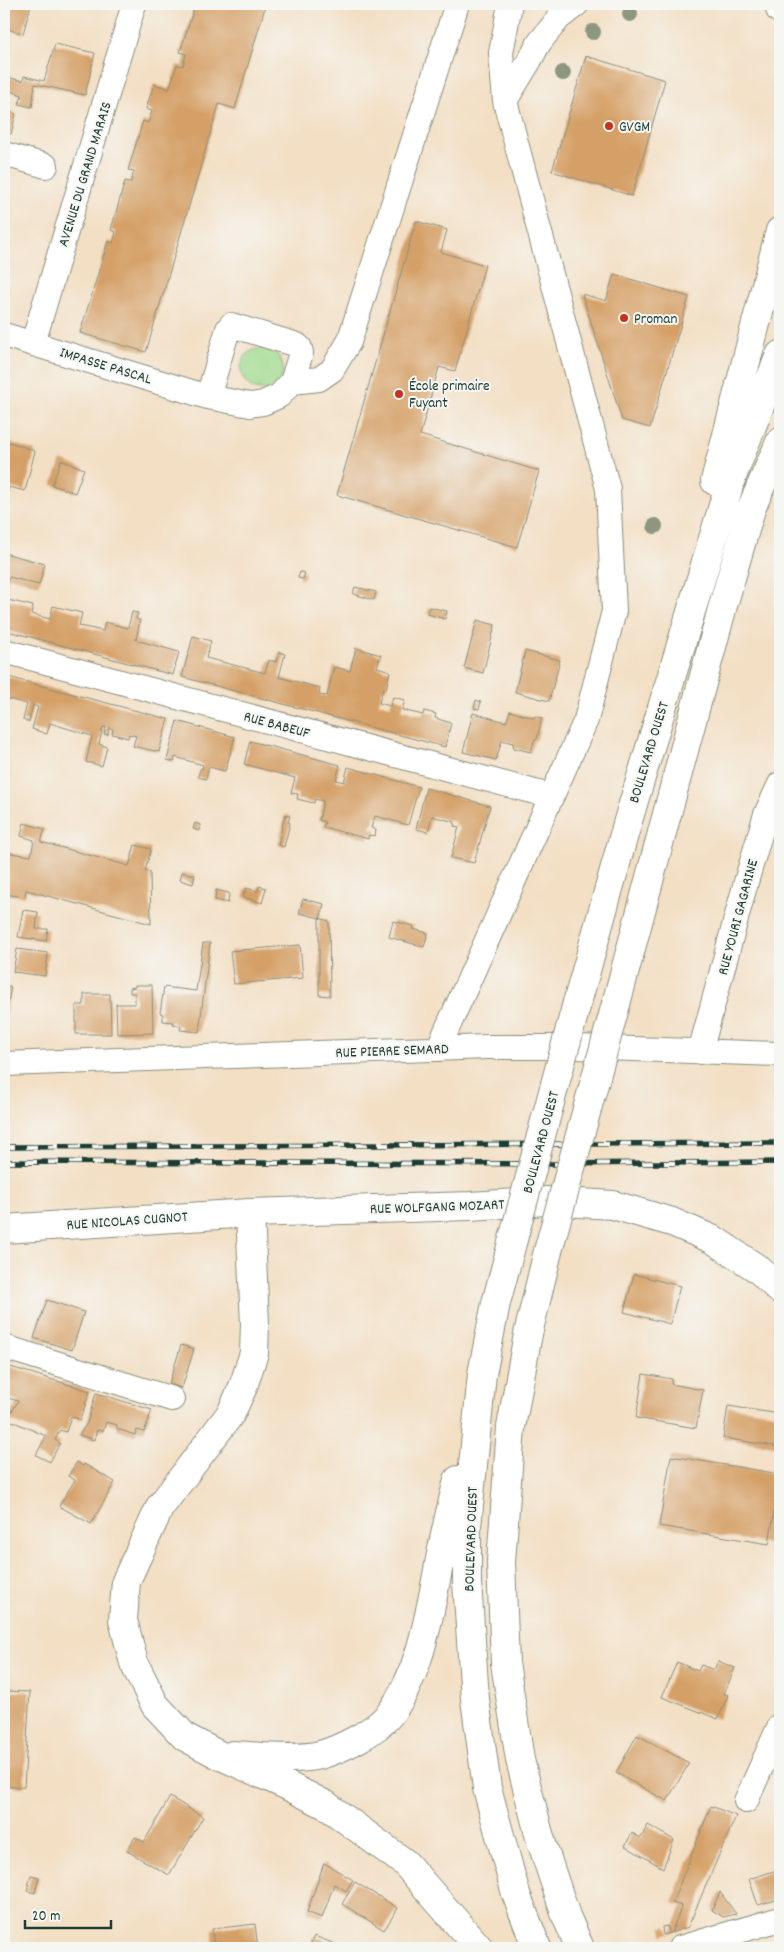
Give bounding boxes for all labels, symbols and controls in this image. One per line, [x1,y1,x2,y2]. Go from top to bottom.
street label: AVENUE DU GRAND MARAIS [53,99,118,250]
place label: GVGM [619,117,650,139]
marker: GVGM [603,120,615,132]
place label: Proman [634,309,677,331]
marker: Proman [618,312,630,324]
street label: IMPASSE PASCAL [57,342,154,391]
place label: École primaire Fuyant [409,376,490,415]
marker: École primaire Fuyant [393,388,405,400]
street label: BOULEVARD OUEST [624,699,676,806]
street label: RUE BABEUF [241,707,312,745]
street label: RUE YOURI GAGARINE [713,857,765,978]
street label: RUE PIERRE SEMARD [335,1039,449,1065]
street label: BOULEVARD OUEST [518,1089,566,1196]
street label: RUE WOLFGANG MOZART [369,1195,505,1221]
street label: RUE NICOLAS CUGNOT [66,1207,189,1237]
street label: BOULEVARD OUEST [459,1486,485,1592]
scale bar [25,1897,111,1929]
text: 20 m [32,1906,60,1928]

